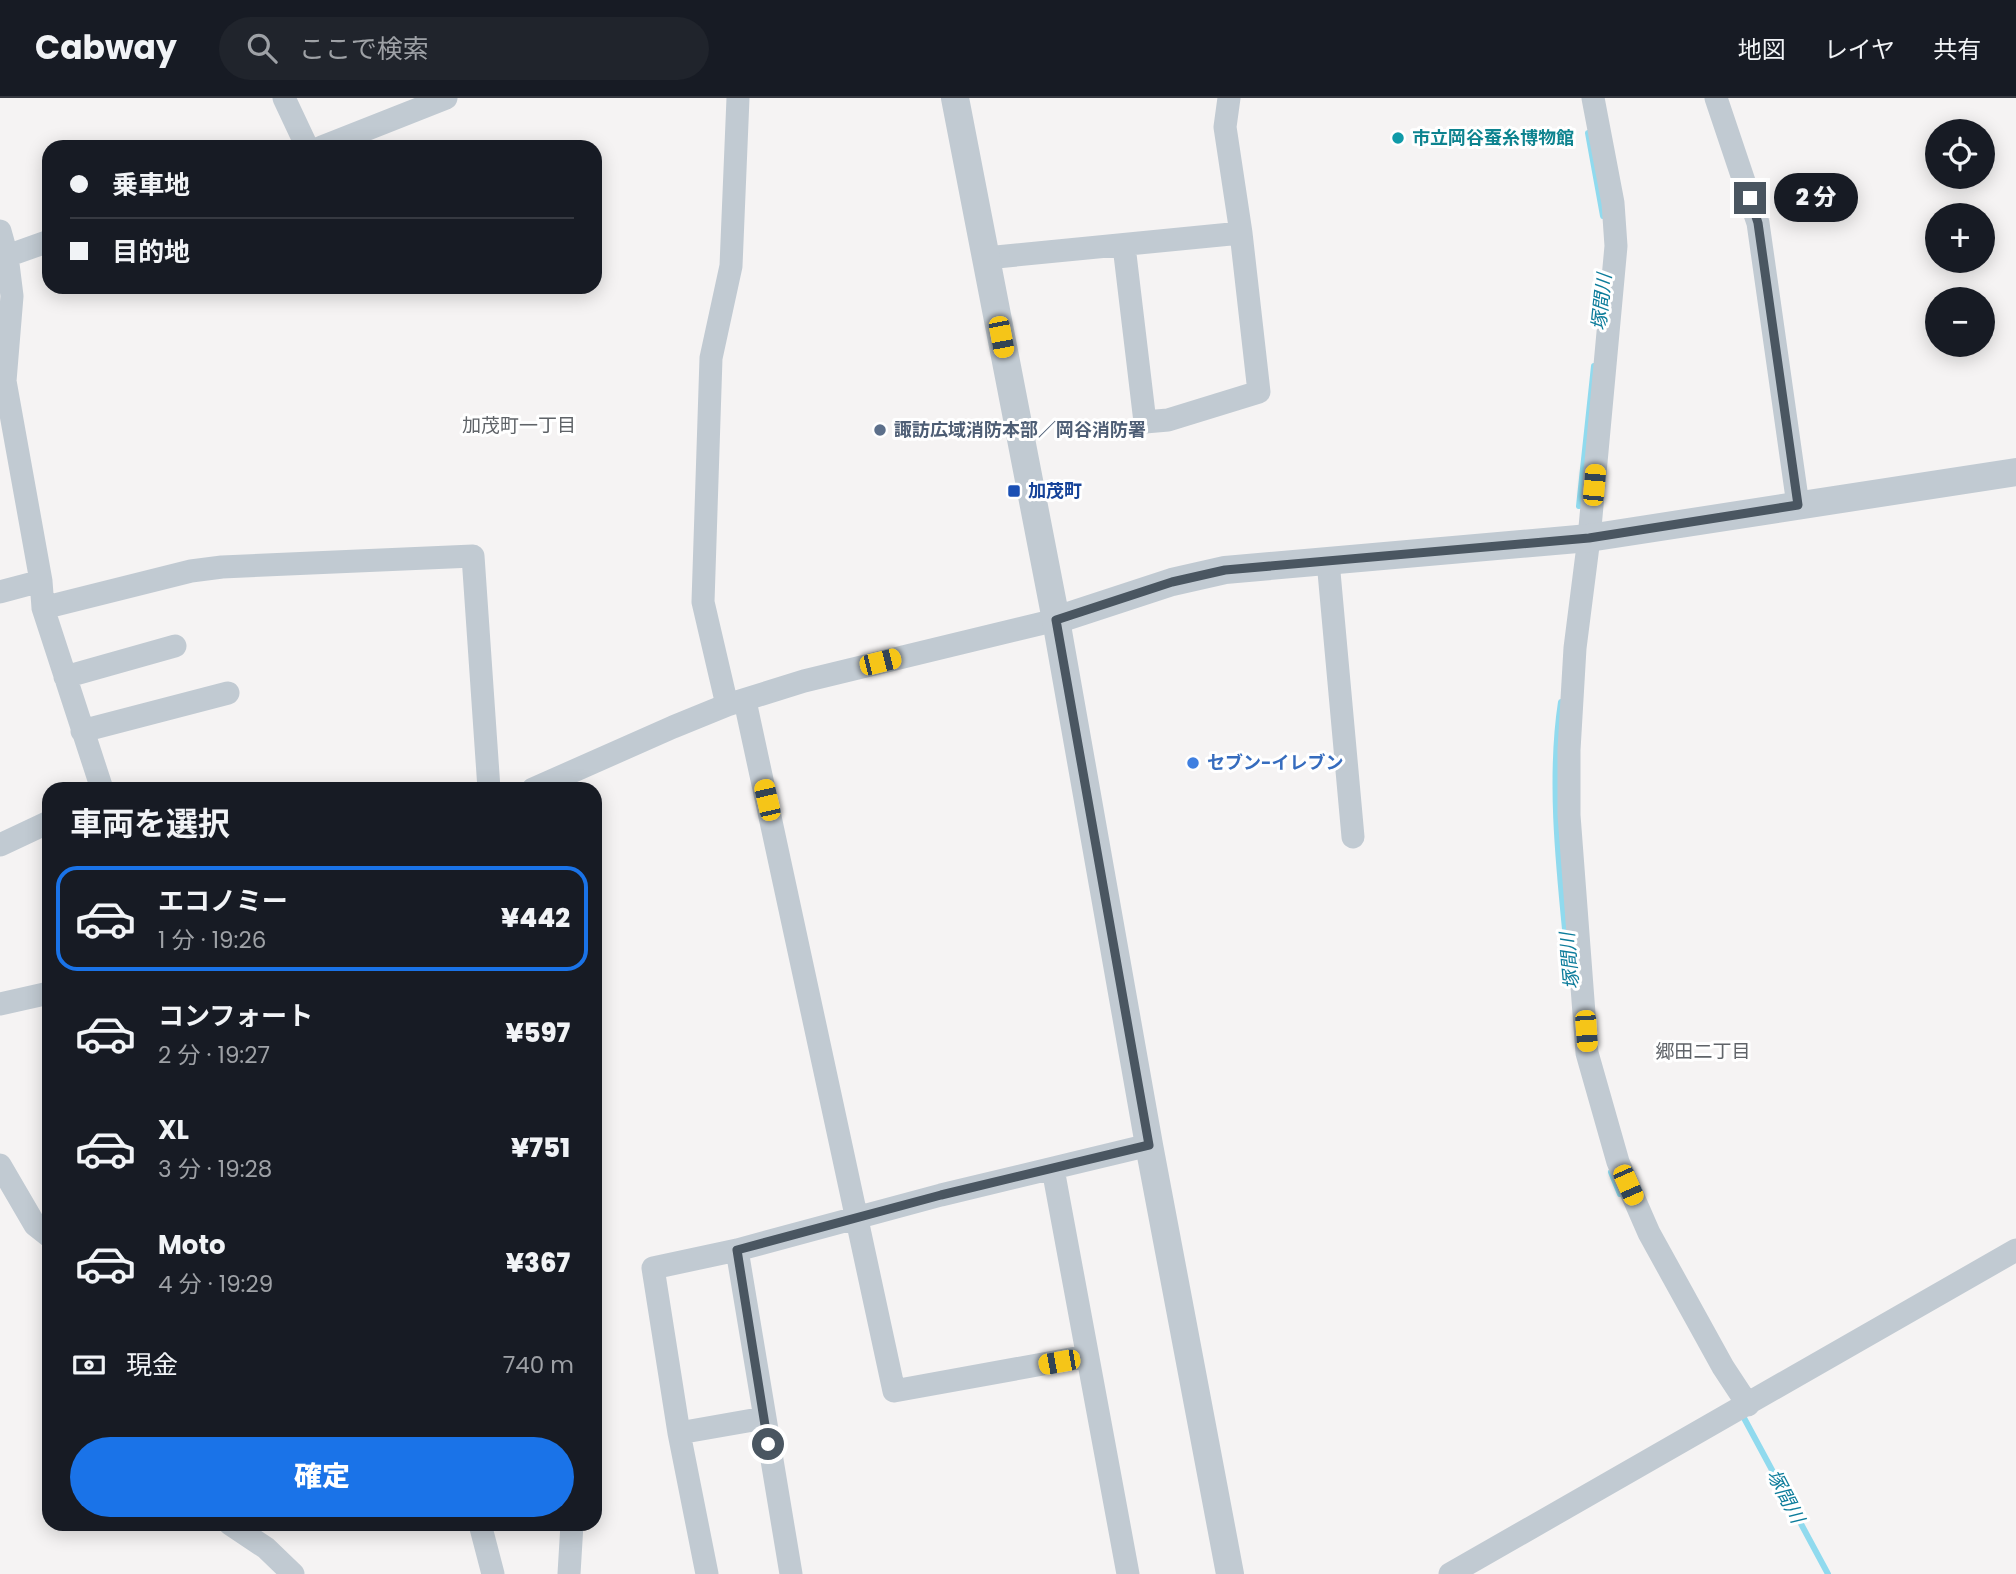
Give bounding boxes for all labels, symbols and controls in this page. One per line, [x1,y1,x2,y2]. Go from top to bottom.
search box [219,17,709,80]
text: Cabway [35,24,177,71]
icon: search [243,29,281,67]
text: ここで検索 [299,31,429,67]
text: 地図 [1738,33,1786,66]
text: レイヤ [1824,33,1895,66]
text: 共有 [1933,33,1981,66]
map controls [1925,119,1995,357]
button: locate [1925,119,1995,189]
place label: 市立岡谷蚕糸博物館 [1412,125,1574,150]
marker: 市立岡谷蚕糸博物館 [1390,130,1406,146]
text: 乗車地 [112,167,190,203]
callout: 2 分 [1774,174,1858,222]
text: 2 分 [1796,181,1836,213]
route end [1734,182,1766,214]
button: + [1925,203,1995,273]
text: 目的地 [112,234,190,270]
water label: 塚間川 [1585,270,1618,332]
button: − [1925,287,1995,357]
car [987,314,1016,360]
district label: 加茂町一丁目 [462,412,576,439]
place label: 諏訪広域消防本部／岡谷消防署 [894,417,1146,442]
marker: 諏訪広域消防本部／岡谷消防署 [872,422,888,438]
car [1582,463,1607,507]
place label: 加茂町 [1028,478,1082,503]
marker: 加茂町 [1006,483,1022,499]
car [858,647,903,677]
place label: セブン-イレブン [1207,750,1343,775]
marker: セブン-イレブン [1185,755,1201,771]
car [753,777,782,823]
text: 車両を選択 [70,801,230,846]
text: エコノミー [158,883,288,919]
icon: car [74,887,137,950]
text: ¥442 [501,900,570,936]
text: 1 分 · 19:26 [158,924,266,956]
water label: 塚間川 [1553,929,1585,991]
text: コンフォート [158,998,313,1034]
icon: car [74,1002,137,1065]
car [1575,1009,1598,1053]
text: ¥597 [505,1015,570,1051]
district label: 郷田二丁目 [1655,1038,1751,1065]
text: 2 分 · 19:27 [158,1039,270,1071]
text: XL [158,1112,189,1148]
icon: car [74,1117,137,1180]
text: ¥751 [511,1130,570,1166]
text: 3 分 · 19:28 [158,1153,272,1185]
car [1610,1162,1647,1208]
text: Moto [158,1227,226,1263]
icon: car [74,1232,137,1295]
text: ¥367 [506,1245,570,1281]
text: 4 分 · 19:29 [158,1268,273,1300]
icon: cash [70,1346,108,1384]
text: 現金 [126,1347,178,1383]
car [1037,1348,1082,1376]
text: 740 m [503,1349,574,1381]
route start [752,1428,784,1460]
button: 確定 [70,1437,574,1517]
water label: 塚間川 [1760,1465,1812,1529]

